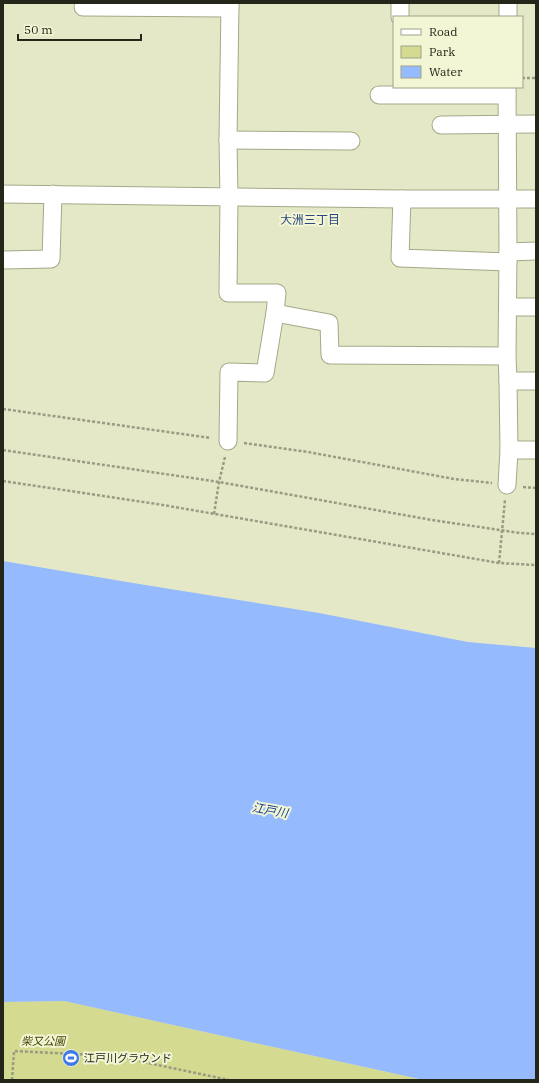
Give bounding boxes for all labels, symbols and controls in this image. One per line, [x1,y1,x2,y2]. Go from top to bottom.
scale bar [18,16,141,42]
legend [393,16,523,88]
text: 50 m [24,22,53,37]
text: Road [429,24,458,39]
text: Park [429,44,455,59]
text: Water [429,64,463,79]
district label: 大洲三丁目 [280,212,340,227]
water label: 江戸川 [251,799,291,821]
park label: 柴又公園 [21,1034,67,1048]
sports icon: 江戸川グラウンド [61,1048,81,1068]
place label: 江戸川グラウンド [84,1051,172,1065]

